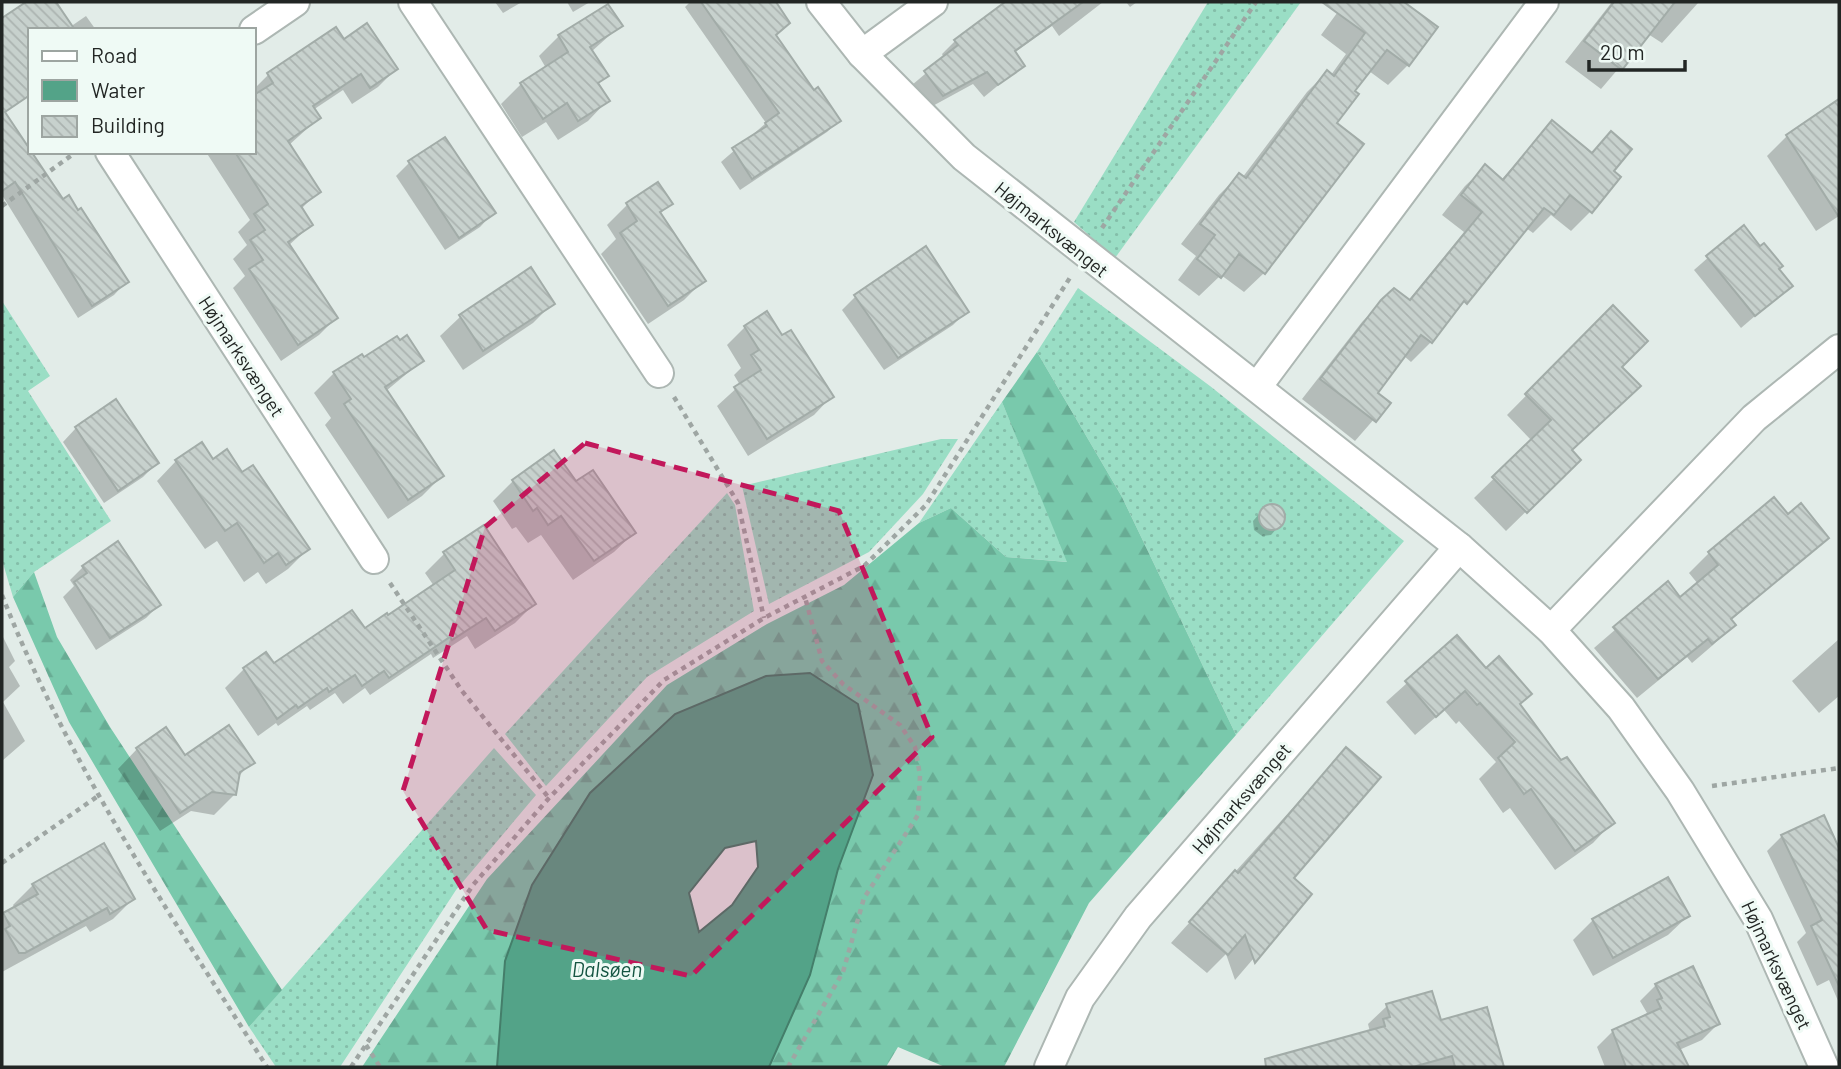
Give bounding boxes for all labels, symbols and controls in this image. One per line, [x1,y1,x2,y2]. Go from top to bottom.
legend [28,28,256,154]
scale bar [1589,28,1685,72]
text: 20 m [1600,39,1645,64]
text: Road [91,42,137,67]
text: Water [91,77,146,102]
text: Building [91,112,165,137]
street label: Højmarksvænget [991,176,1113,282]
street label: Højmarksvænget [194,291,290,421]
street label: Højmarksvænget [1187,738,1295,858]
street label: Højmarksvænget [1737,897,1817,1033]
water label: Dalsøen [572,956,642,981]

